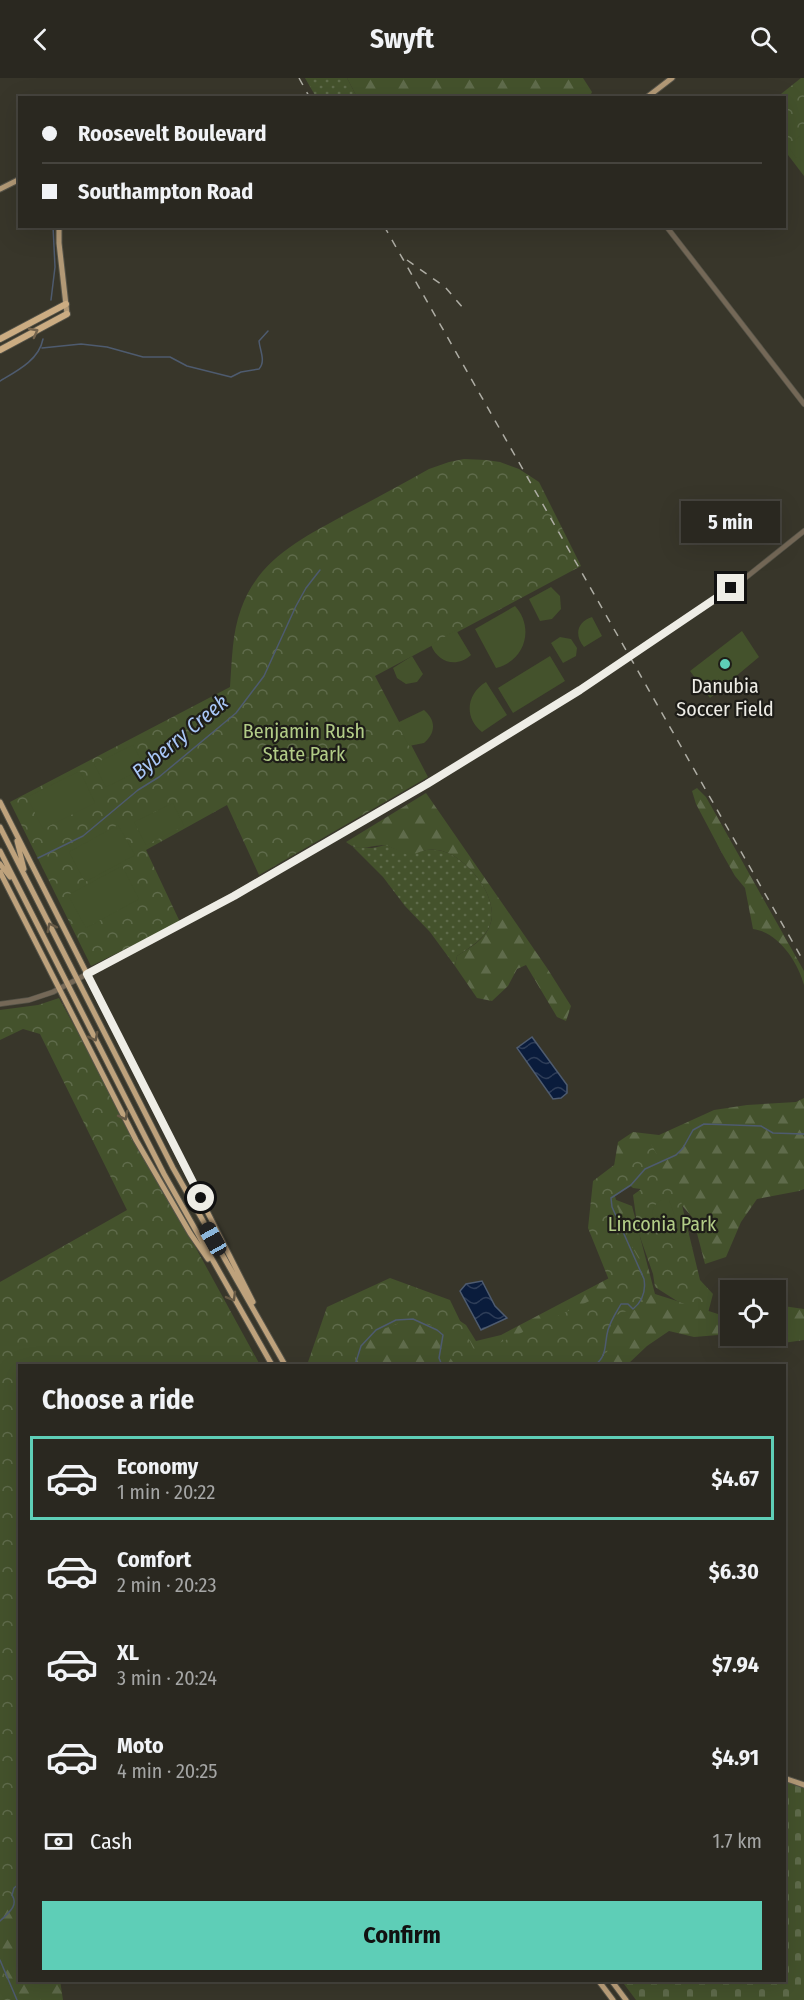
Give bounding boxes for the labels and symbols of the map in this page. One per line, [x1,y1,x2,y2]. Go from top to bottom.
one-way arrow [27,328,38,339]
callout: 5 min [682,501,780,543]
route end [717,574,744,601]
marker: Danubia Soccer Field [718,657,732,671]
place label: Danubia Soccer Field [676,674,774,721]
water label: Byberry Creek [127,689,233,785]
park label: Benjamin Rush State Park [243,719,365,766]
one-way arrow [47,923,58,934]
one-way arrow [87,1030,98,1041]
one-way arrow [117,1110,128,1120]
route start [187,1184,214,1211]
park label: Linconia Park [608,1212,717,1236]
car [196,1219,230,1259]
one-way arrow [225,1291,236,1301]

